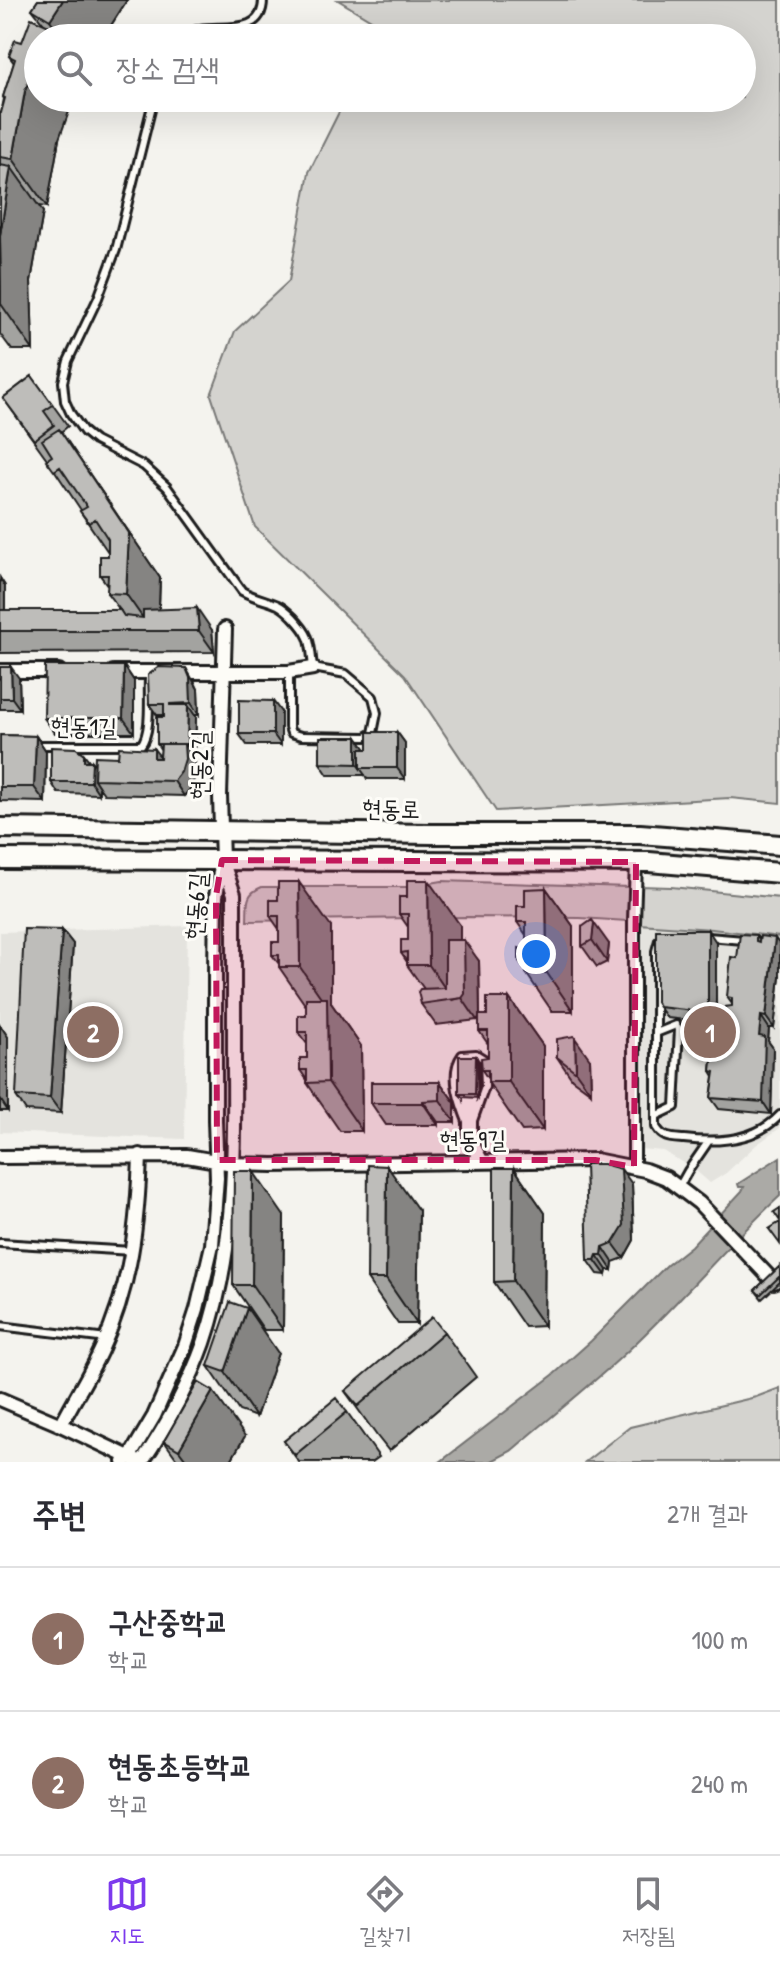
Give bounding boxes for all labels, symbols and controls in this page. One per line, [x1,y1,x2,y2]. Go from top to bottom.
search box [24,24,756,112]
icon: search [52,46,96,90]
text: 장소 검색 [116,48,219,88]
street label: 현동1길 [50,709,118,743]
street label: 현동2길 [182,730,216,800]
street label: 현동로 [362,791,420,825]
street label: 현동6길 [177,871,213,941]
your location [516,934,556,974]
pin: 2 [67,1002,119,1062]
pin: 1 [684,1002,736,1062]
street label: 현동9길 [439,1122,507,1156]
text: 주변 [32,1491,87,1537]
text: 2개 결과 [667,1496,748,1531]
text: 구산중학교 [108,1601,229,1641]
text: 1 [53,1622,63,1657]
text: 100 m [692,1622,748,1657]
text: 학교 [108,1642,150,1677]
text: 현동초등학교 [108,1745,253,1785]
text: 2 [52,1766,64,1801]
text: 240 m [691,1766,748,1801]
text: 학교 [108,1786,150,1821]
tab: 지도 [105,1872,149,1950]
tab: 길찾기 [359,1872,412,1950]
tab: 저장됨 [622,1872,675,1950]

